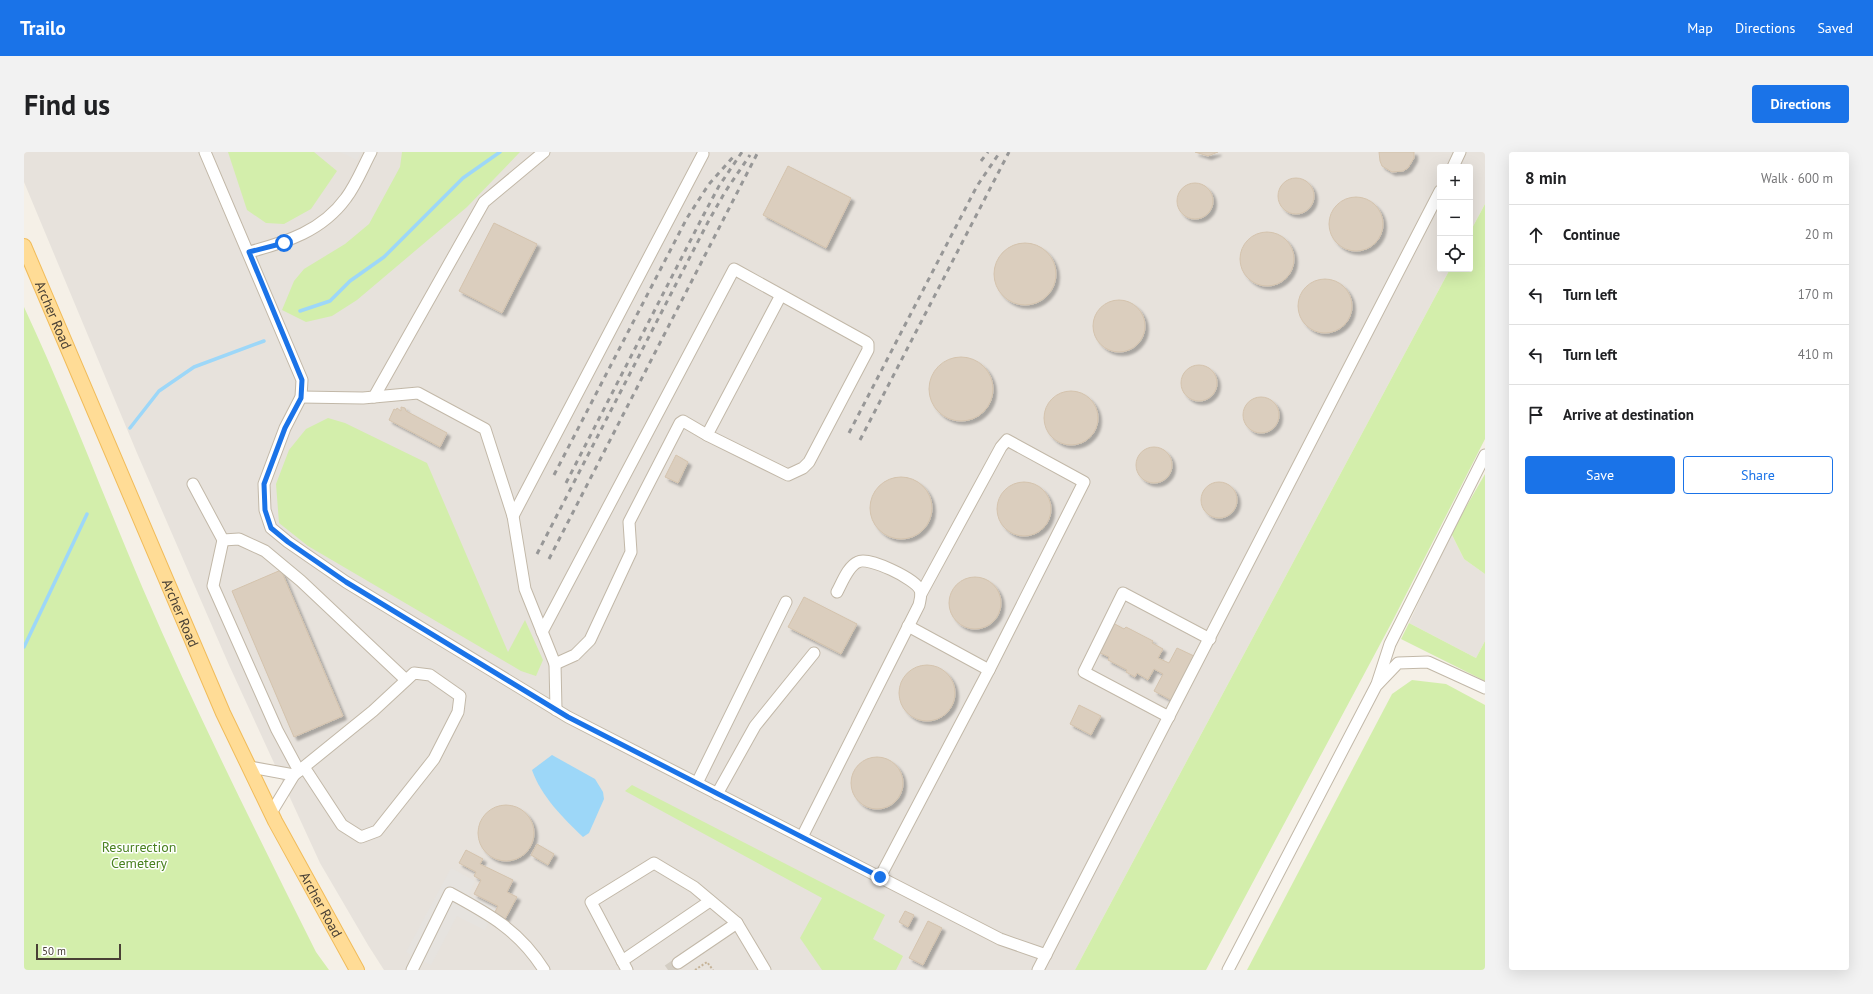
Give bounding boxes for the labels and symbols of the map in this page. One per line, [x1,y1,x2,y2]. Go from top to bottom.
route start [275,234,293,252]
street label: Archer Road [31,278,76,352]
street label: Archer Road [158,576,203,650]
park label: Resurrection Cemetery [102,838,176,872]
route end [871,868,889,886]
street label: Archer Road [296,869,346,941]
scale bar [36,942,121,961]

